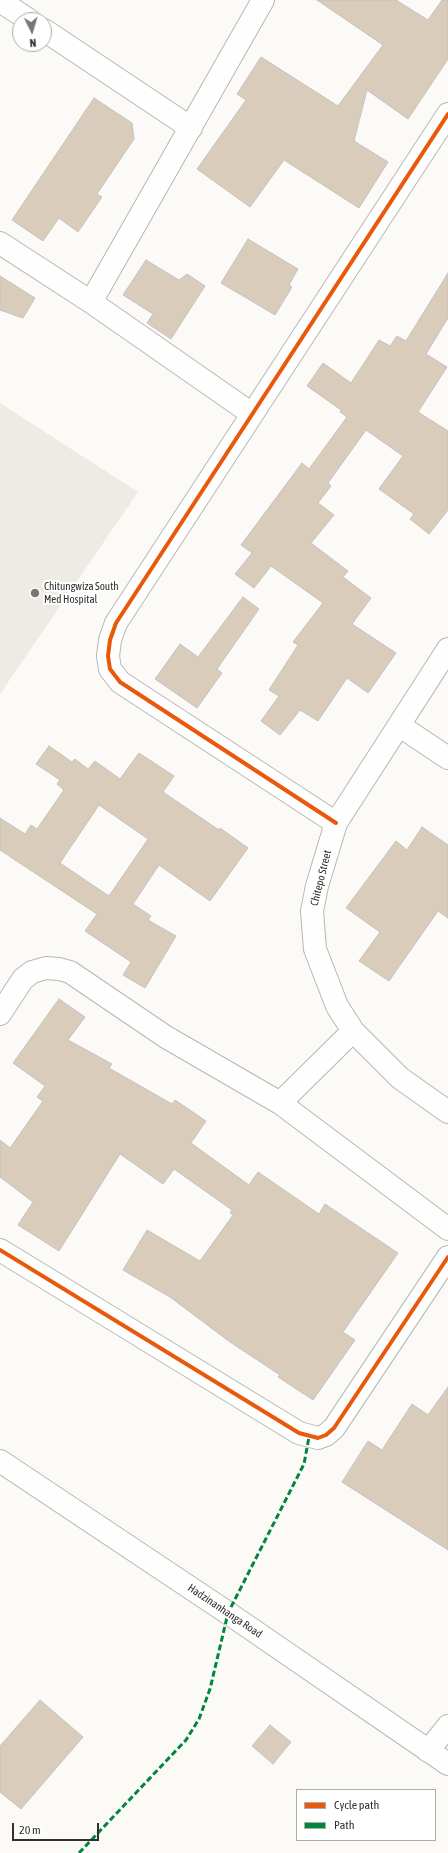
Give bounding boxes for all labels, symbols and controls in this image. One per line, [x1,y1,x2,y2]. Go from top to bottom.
north arrow [12,12,52,52]
text: N [29,37,37,49]
place label: Chitungwiza South Med Hospital [44,580,119,606]
marker: Chitungwiza South Med Hospital [29,587,41,599]
street label: Chitepo Street [308,849,334,907]
street label: Hadzinanhanga Road [185,1581,265,1641]
legend [296,1789,436,1841]
text: Cycle path [334,1798,379,1812]
scale bar [14,1815,101,1841]
text: Path [334,1818,355,1832]
text: 20 m [19,1823,41,1837]

